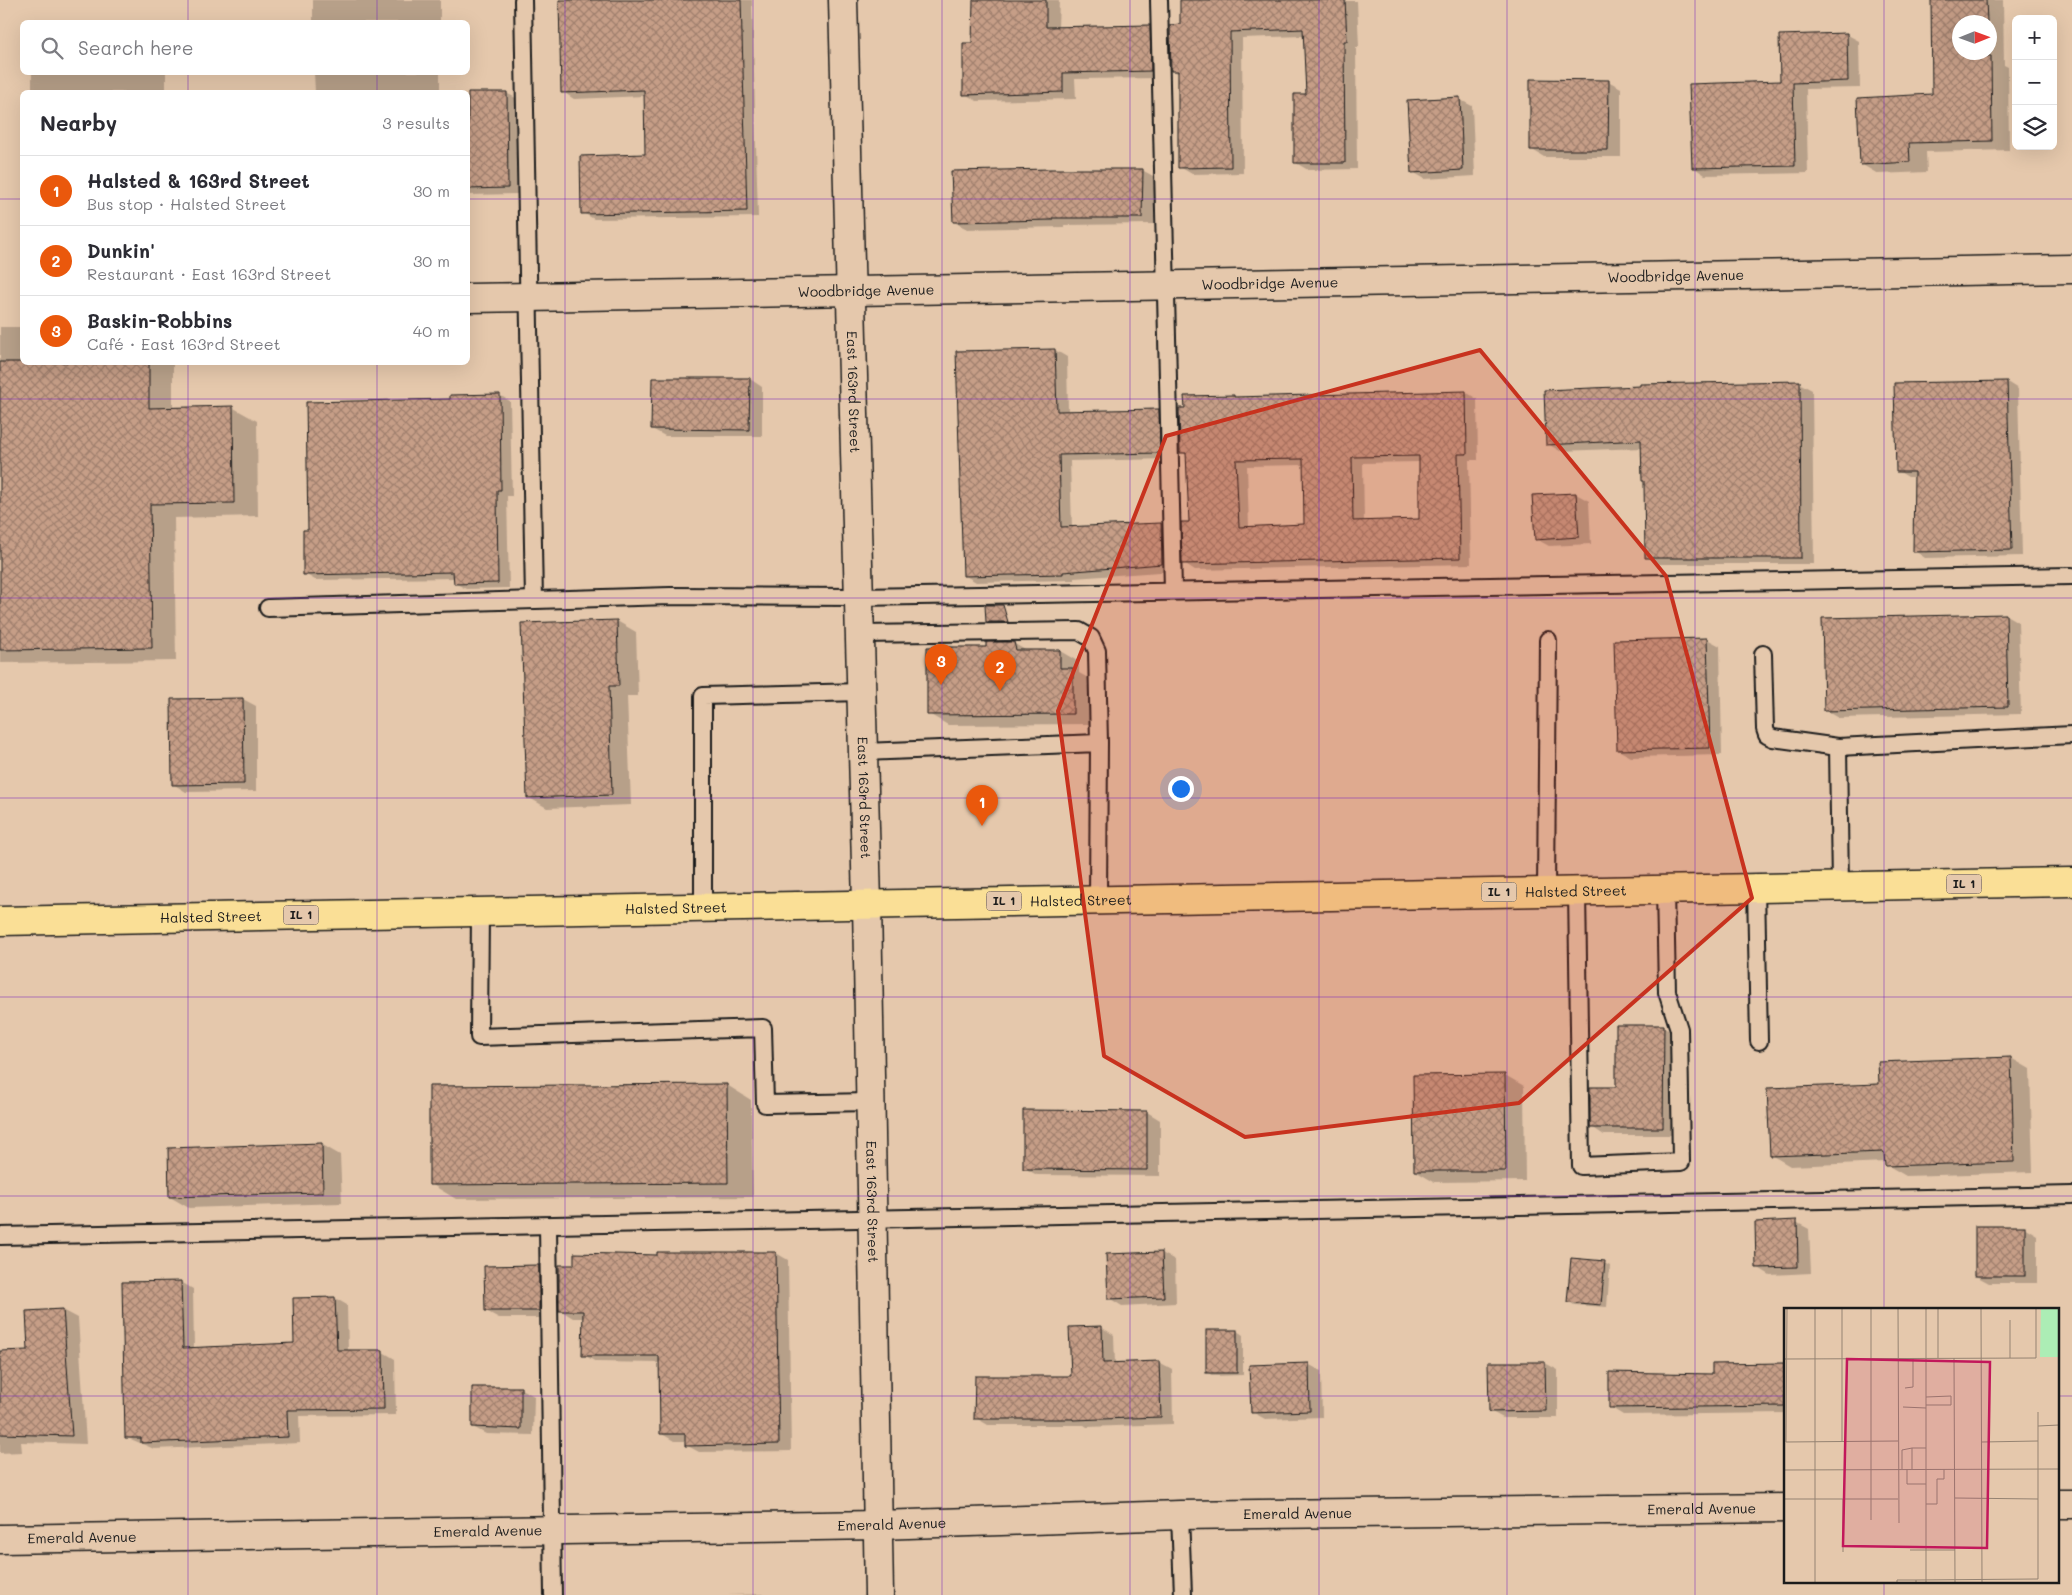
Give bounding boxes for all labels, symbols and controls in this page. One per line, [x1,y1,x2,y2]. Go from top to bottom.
north arrow [1952,15,1997,60]
map controls [2012,15,2057,150]
button: + [2012,15,2057,60]
search box [20,20,470,75]
icon: search [38,34,66,62]
text: Search here [78,35,194,60]
button: − [2012,60,2057,105]
button: layers [2012,105,2057,150]
text: Nearby [40,109,117,136]
text: 3 results [382,112,450,133]
text: Halsted & 163rd Street [87,168,310,193]
text: 1 [52,180,60,201]
text: 30 m [413,180,450,201]
text: Bus stop · Halsted Street [87,193,286,214]
text: Dunkin' [87,238,155,263]
text: 2 [52,250,60,271]
text: 30 m [413,250,450,271]
text: Restaurant · East 163rd Street [87,263,331,284]
street label: Woodbridge Avenue [1607,265,1744,286]
street label: Woodbridge Avenue [1201,272,1338,294]
street label: Woodbridge Avenue [797,280,934,301]
text: Baskin-Robbins [87,308,232,333]
text: 3 [51,320,61,341]
text: 40 m [413,320,450,341]
street label: East 163rd Street [843,331,865,453]
text: Café · East 163rd Street [87,333,281,354]
pin: 3 [925,644,957,685]
pin: 2 [984,650,1016,691]
street label: East 163rd Street [854,736,876,859]
your location [1168,776,1194,802]
pin: 1 [966,785,998,826]
road number: IL 1 [1946,874,1982,894]
street label: Halsted Street [1525,880,1627,901]
road number: IL 1 [1482,882,1516,902]
street label: Halsted Street [1030,890,1132,911]
road number: IL 1 [986,891,1022,910]
street label: Halsted Street [625,897,727,918]
street label: Halsted Street [160,906,262,927]
road number: IL 1 [284,906,318,924]
street label: East 163rd Street [862,1140,883,1263]
inset map [1784,1308,2060,1582]
street label: Emerald Avenue [1647,1498,1756,1519]
street label: Emerald Avenue [1243,1503,1352,1523]
street label: Emerald Avenue [837,1513,947,1535]
street label: Emerald Avenue [433,1520,543,1541]
street label: Emerald Avenue [27,1527,137,1548]

